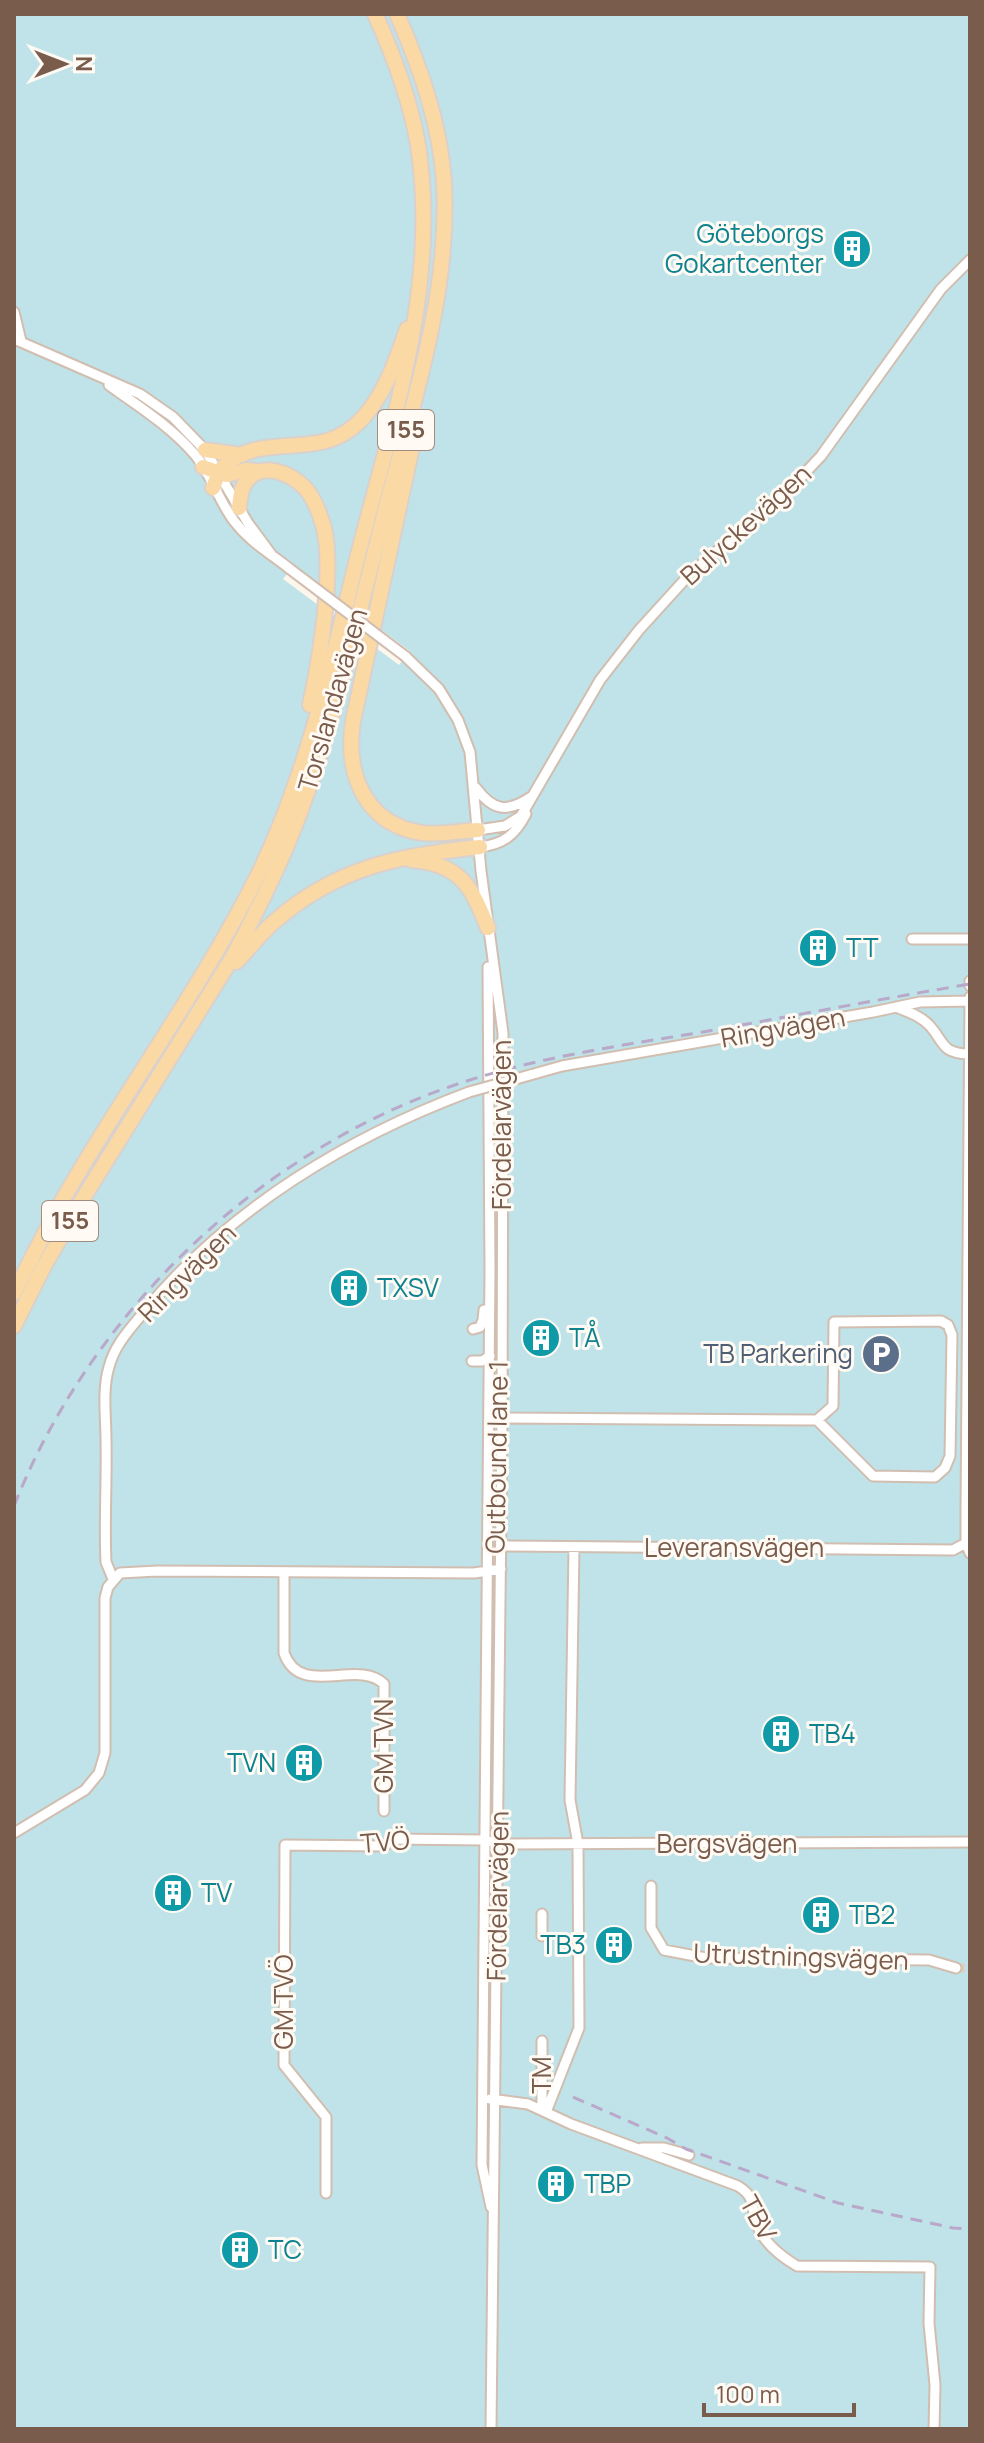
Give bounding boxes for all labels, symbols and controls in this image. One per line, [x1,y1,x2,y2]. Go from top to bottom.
north arrow [24,24,104,104]
text: N [69,56,99,72]
place label: Göteborgs Gokartcenter [665,215,824,281]
building icon: Göteborgs Gokartcenter [831,228,873,270]
road number: 155 [378,410,434,450]
street label: Bulyckevägen [672,456,819,593]
street label: Torslandavägen [289,604,375,796]
building icon: TT [797,927,839,969]
place label: TT [846,929,879,965]
street label: Ringvägen [718,998,848,1056]
street label: Fördelarvägen [483,1040,519,1210]
road number: 155 [42,1201,98,1241]
street label: Ringvägen [129,1215,244,1330]
building icon: TXSV [328,1267,370,1309]
place label: TXSV [377,1269,439,1305]
building icon: TÅ [520,1317,562,1359]
place label: TÅ [569,1319,600,1355]
parking icon: TB Parkering [860,1333,902,1375]
place label: TB Parkering [703,1335,853,1371]
street label: Outbound lane 1 [476,1360,516,1554]
street label: Leveransvägen [644,1529,824,1565]
street label: GM TVN [365,1699,401,1793]
building icon: TB4 [760,1713,802,1755]
place label: TB4 [809,1715,856,1751]
building icon: TVN [283,1742,325,1784]
place label: TVN [227,1744,276,1780]
street label: Fördelarvägen [478,1811,516,1981]
street label: TVÖ [359,1821,411,1861]
street label: Bergsvägen [656,1825,798,1861]
building icon: TV [152,1872,194,1914]
place label: TV [201,1874,233,1910]
building icon: TB2 [800,1894,842,1936]
place label: TB2 [849,1896,895,1932]
building icon: TB3 [593,1924,635,1966]
place label: TB3 [540,1926,586,1962]
street label: Utrustningsvägen [693,1934,909,1978]
street label: GM TVÖ [265,1954,301,2049]
street label: TM [523,2056,559,2094]
building icon: TBP [535,2163,577,2205]
place label: TBP [584,2165,631,2201]
street label: TBV [732,2189,786,2247]
building icon: TC [219,2229,261,2271]
place label: TC [268,2231,302,2267]
scale bar [704,2367,854,2417]
text: 100 m [716,2377,780,2410]

